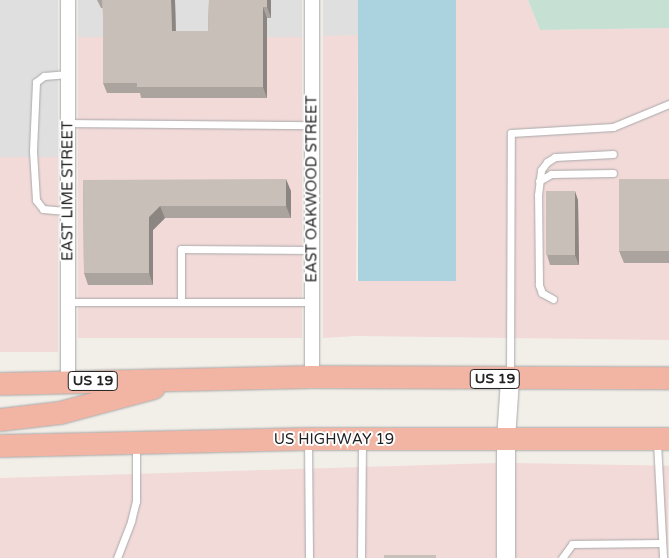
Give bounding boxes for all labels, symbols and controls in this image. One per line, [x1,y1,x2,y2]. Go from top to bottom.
street label: EAST OAKWOOD STREET [303,95,321,283]
street label: EAST LIME STREET [59,121,77,261]
road number: US 19 [469,368,521,390]
road number: US 19 [67,370,119,392]
street label: US HIGHWAY 19 [274,431,394,449]

